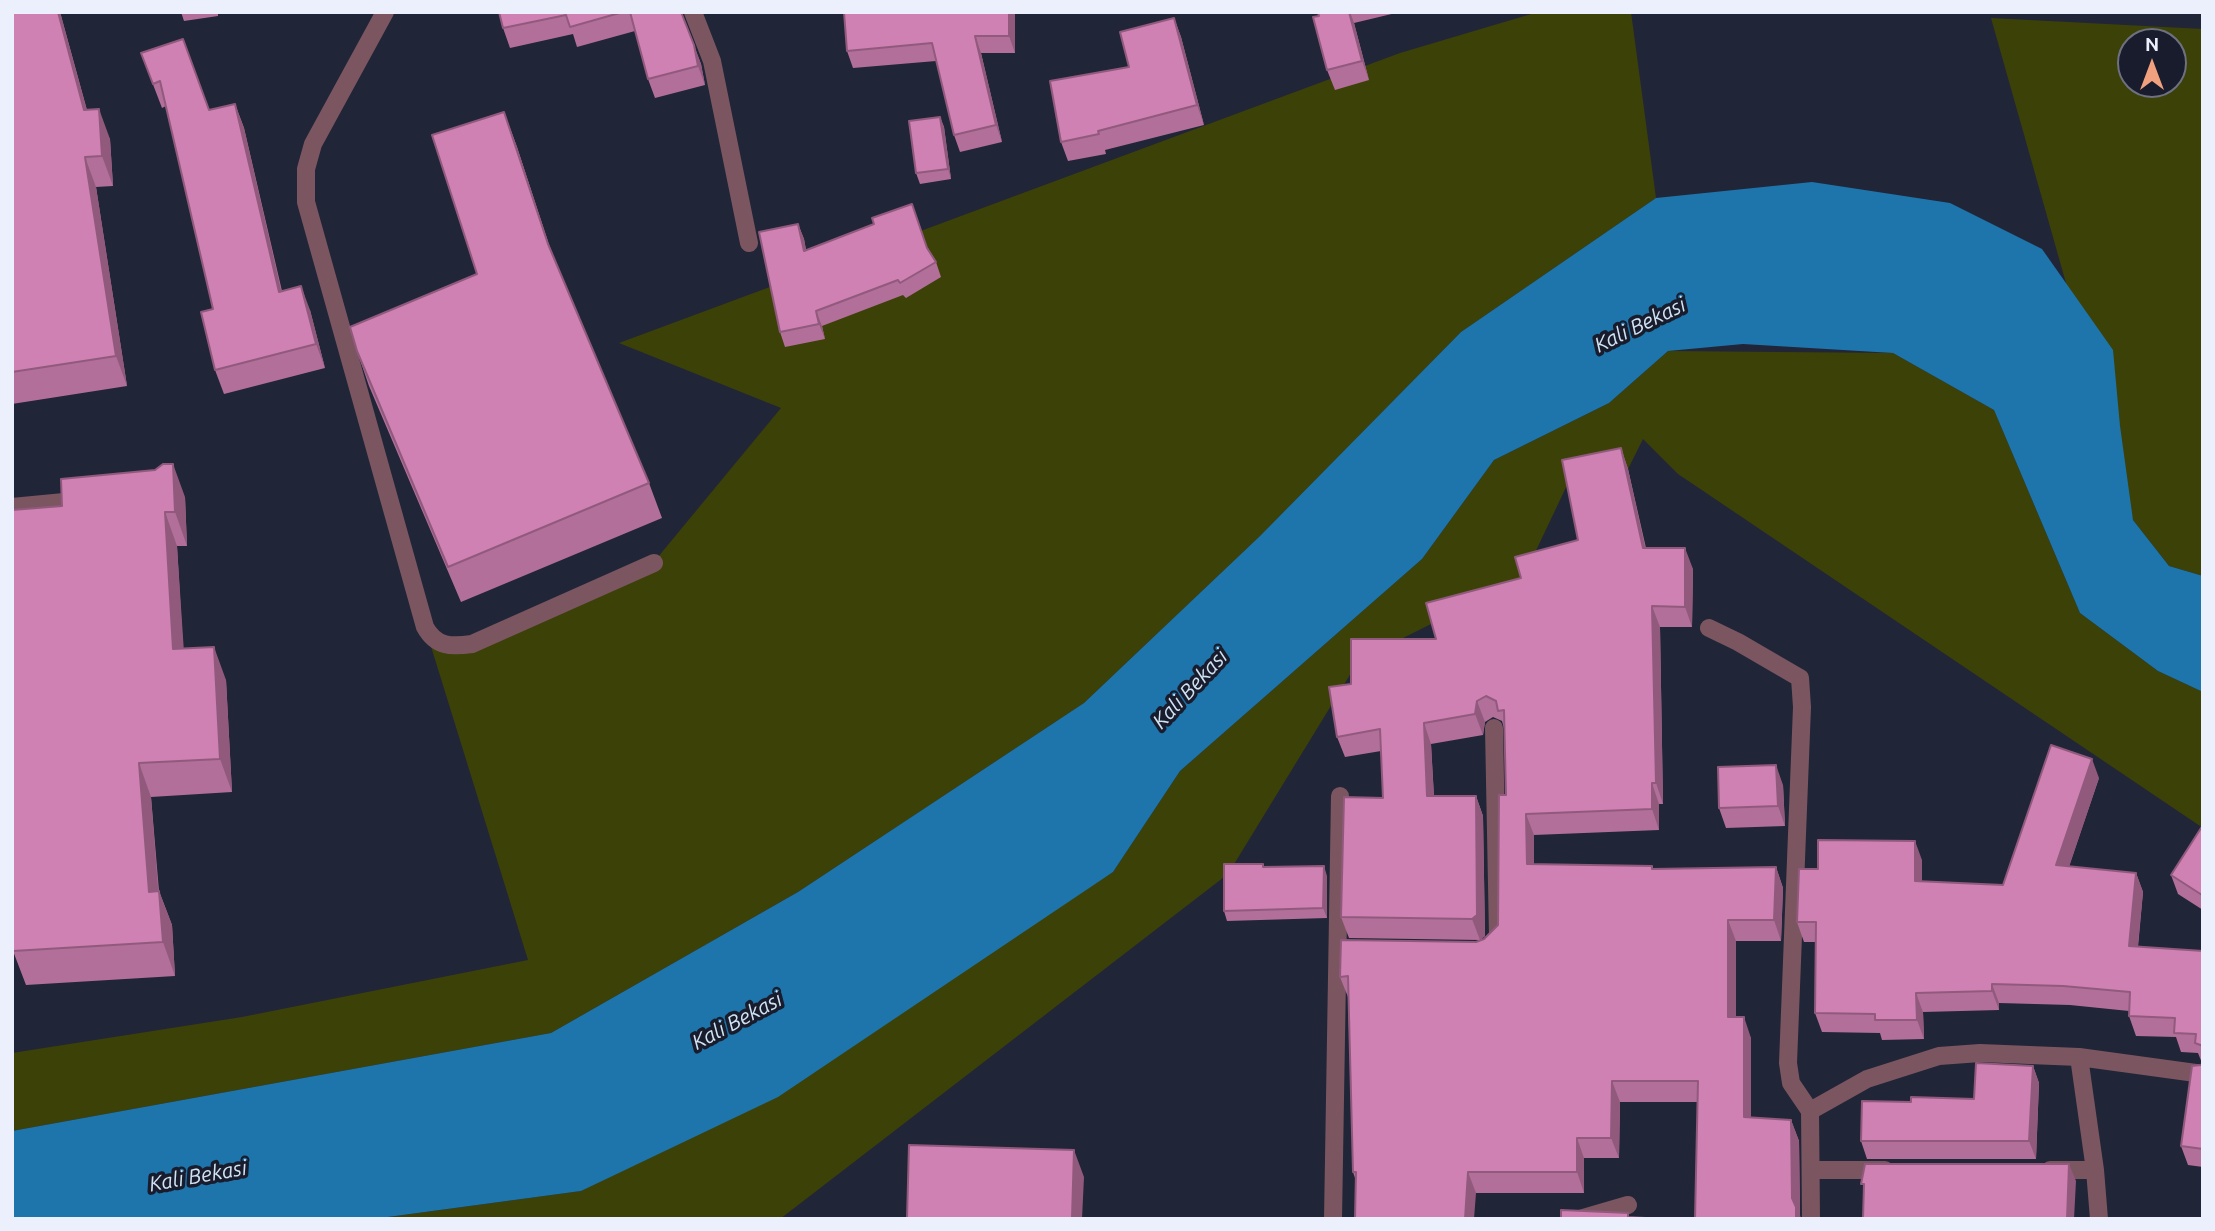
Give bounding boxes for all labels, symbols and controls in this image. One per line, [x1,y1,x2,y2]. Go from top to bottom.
north arrow [2117,28,2187,98]
text: N [2145,33,2159,55]
water label: Kali Bekasi [1590,292,1690,358]
water label: Kali Bekasi [1147,644,1233,734]
water label: Kali Bekasi [687,987,787,1055]
water label: Kali Bekasi [147,1155,249,1197]

